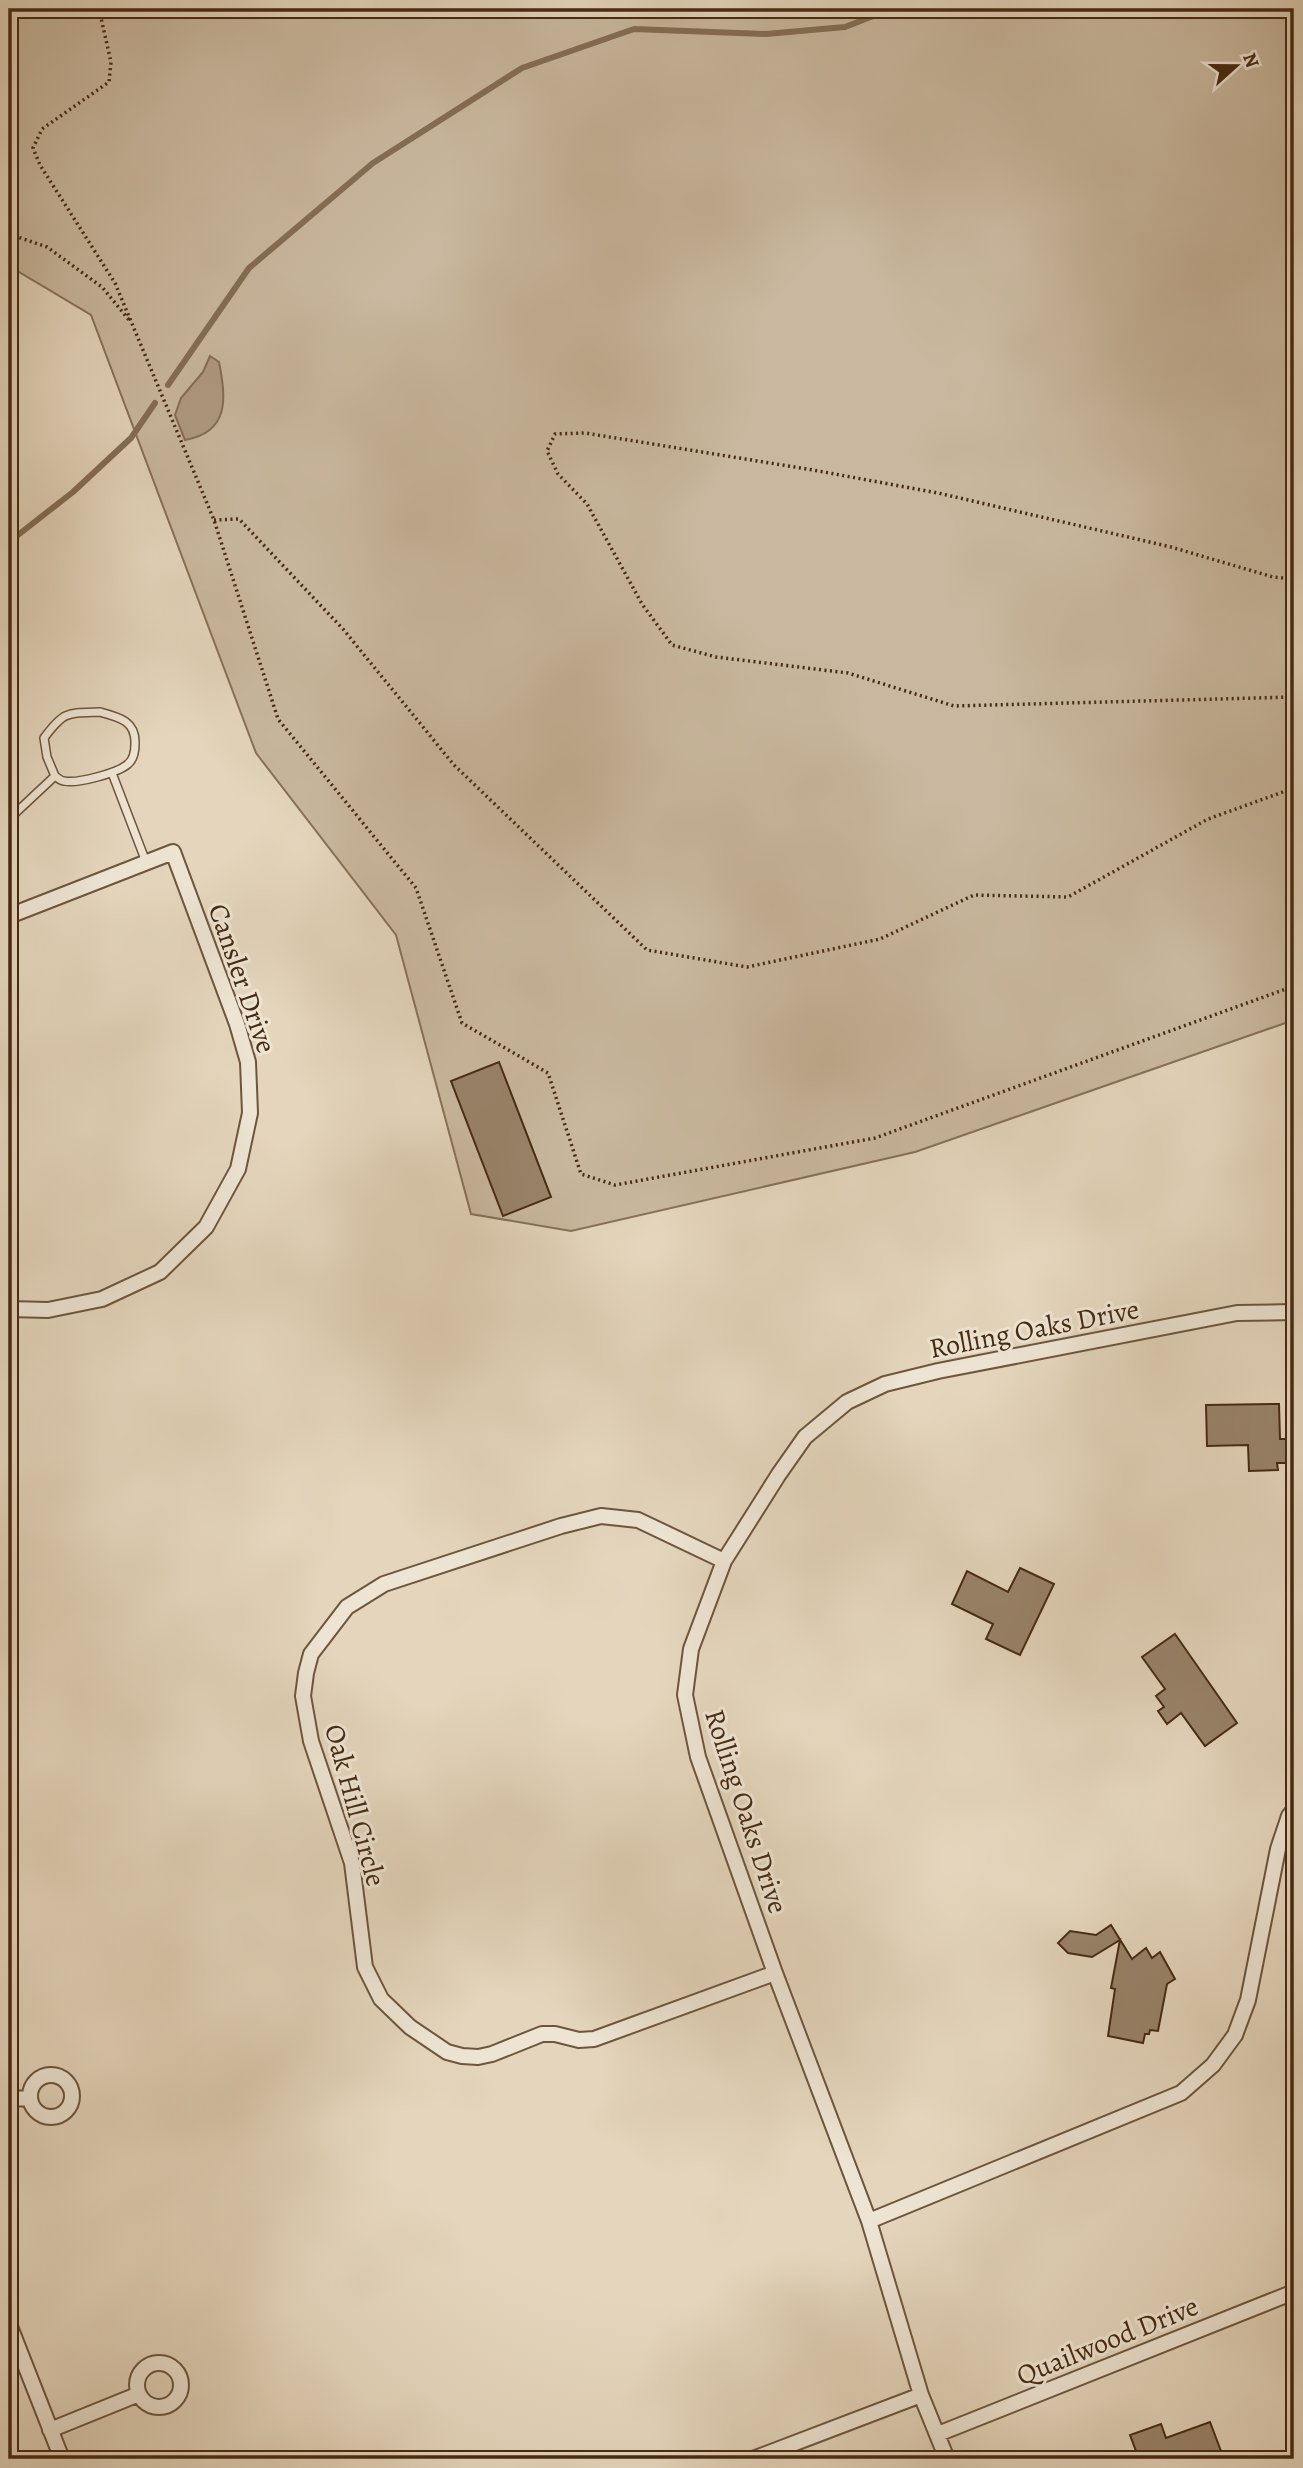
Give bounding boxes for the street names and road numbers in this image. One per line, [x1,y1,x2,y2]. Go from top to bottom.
street label: Cansler Drive [199,899,285,1058]
street label: Rolling Oaks Drive [926,1290,1142,1368]
street label: Rolling Oaks Drive [695,1704,797,1918]
street label: Oak Hill Circle [315,1720,395,1891]
street label: Quailwood Drive [1011,2287,1204,2395]

